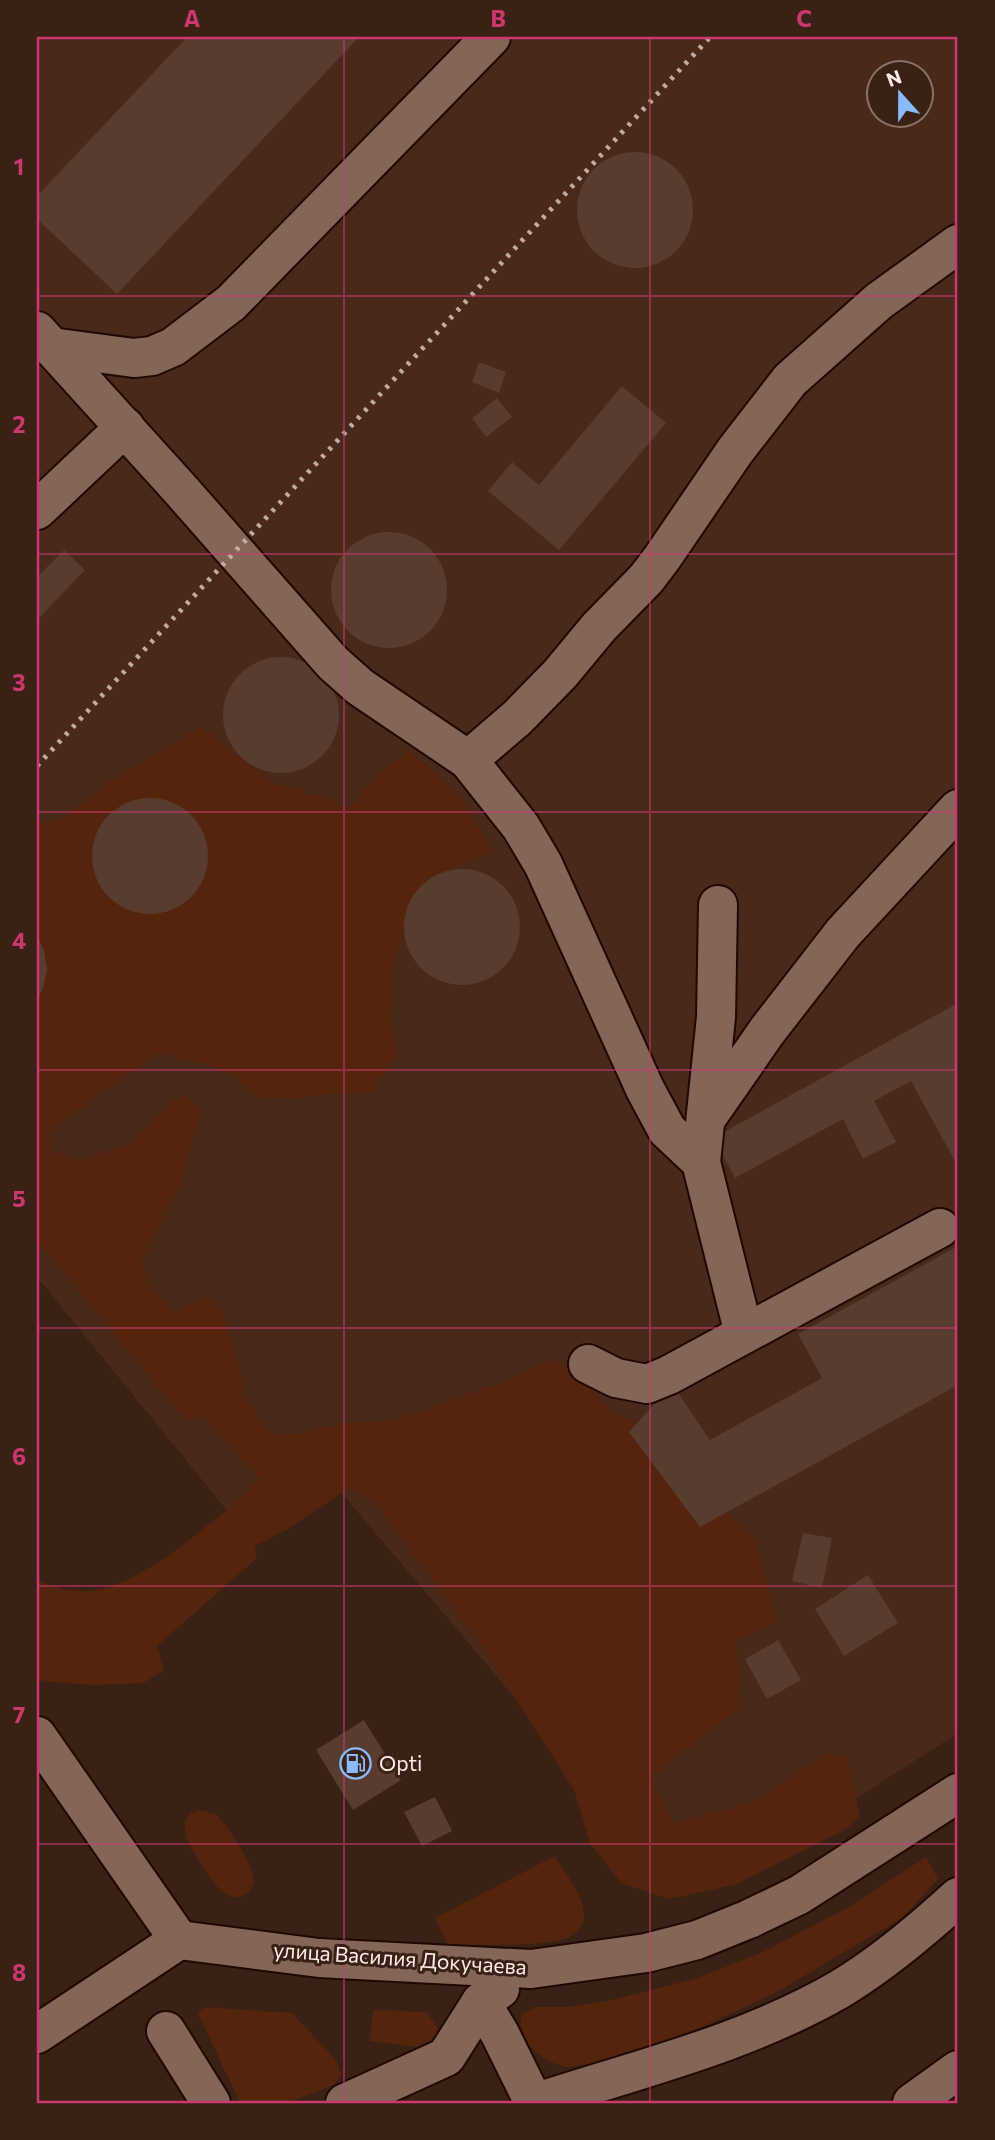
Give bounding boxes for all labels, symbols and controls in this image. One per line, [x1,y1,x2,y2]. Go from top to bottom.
text: A [184,4,201,32]
text: B [490,4,506,32]
text: C [796,4,812,32]
north arrow [866,60,936,130]
text: N [883,64,905,91]
text: 1 [14,152,24,180]
text: 2 [12,410,26,438]
text: 3 [12,668,26,696]
text: 4 [12,926,26,954]
text: 5 [12,1184,26,1212]
text: 6 [12,1442,26,1470]
text: 7 [13,1700,25,1728]
fuel station icon: Opti [339,1747,373,1781]
place label: Opti [379,1750,422,1775]
street label: улица Василия Докучаева [273,1936,528,1979]
text: 8 [12,1958,26,1986]

